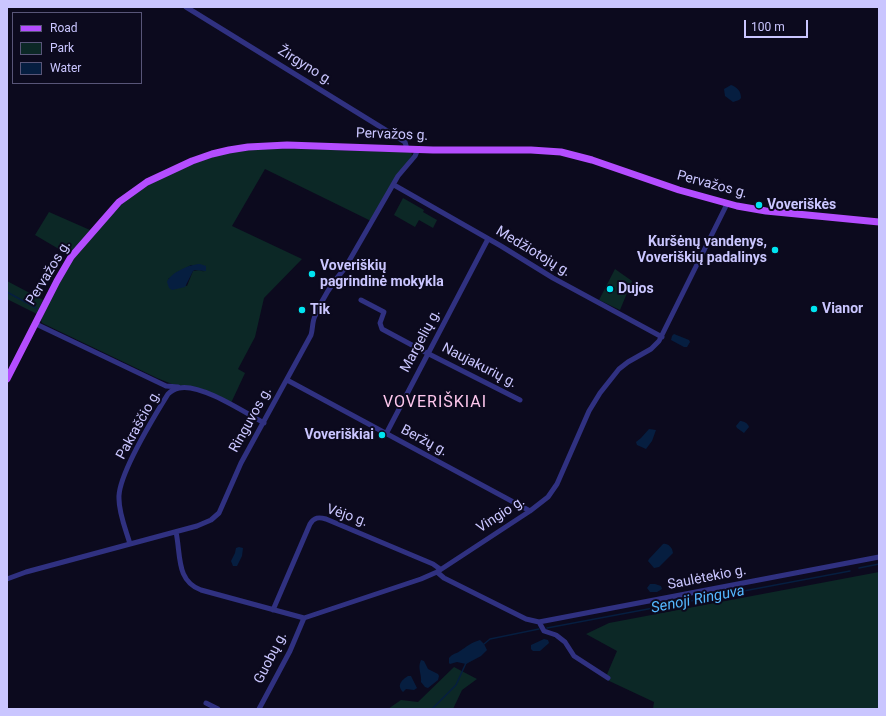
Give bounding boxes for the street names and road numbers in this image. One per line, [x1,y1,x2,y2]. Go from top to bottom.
street label: Žirgyno g. [274,43,336,89]
street label: Pervažos g. [356,125,428,145]
street label: Pervažos g. [675,168,749,202]
street label: Medžiotojų g. [493,223,573,281]
street label: Pervažos g. [23,238,75,308]
street label: Margelių g. [397,306,445,376]
street label: Naujakurių g. [439,340,519,392]
street label: Ringuvos g. [226,384,276,456]
street label: Pakraščio g. [113,387,165,463]
street label: Beržų g. [398,422,450,460]
street label: Vingio g. [474,493,528,537]
street label: Vėjo g. [324,501,370,531]
street label: Saulėtekio g. [666,562,748,594]
street label: Guobų g. [251,629,291,687]

